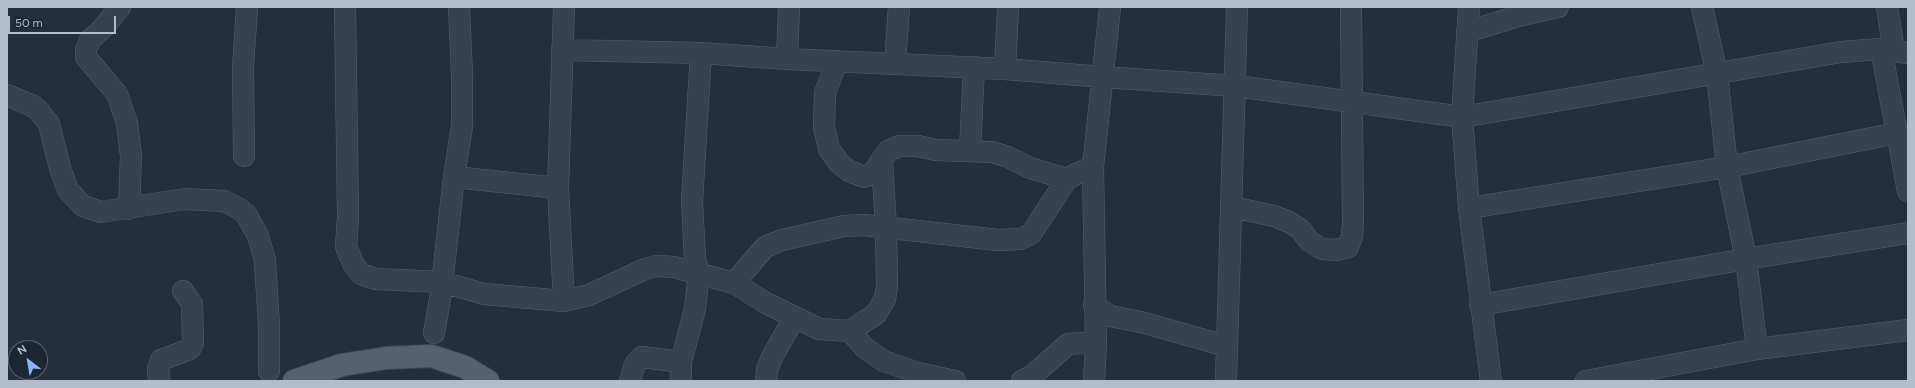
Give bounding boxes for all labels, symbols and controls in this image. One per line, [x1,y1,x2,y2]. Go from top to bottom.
scale bar [10,8,118,34]
text: 50 m [15,16,43,30]
north arrow [8,340,48,380]
text: N [15,342,29,358]

